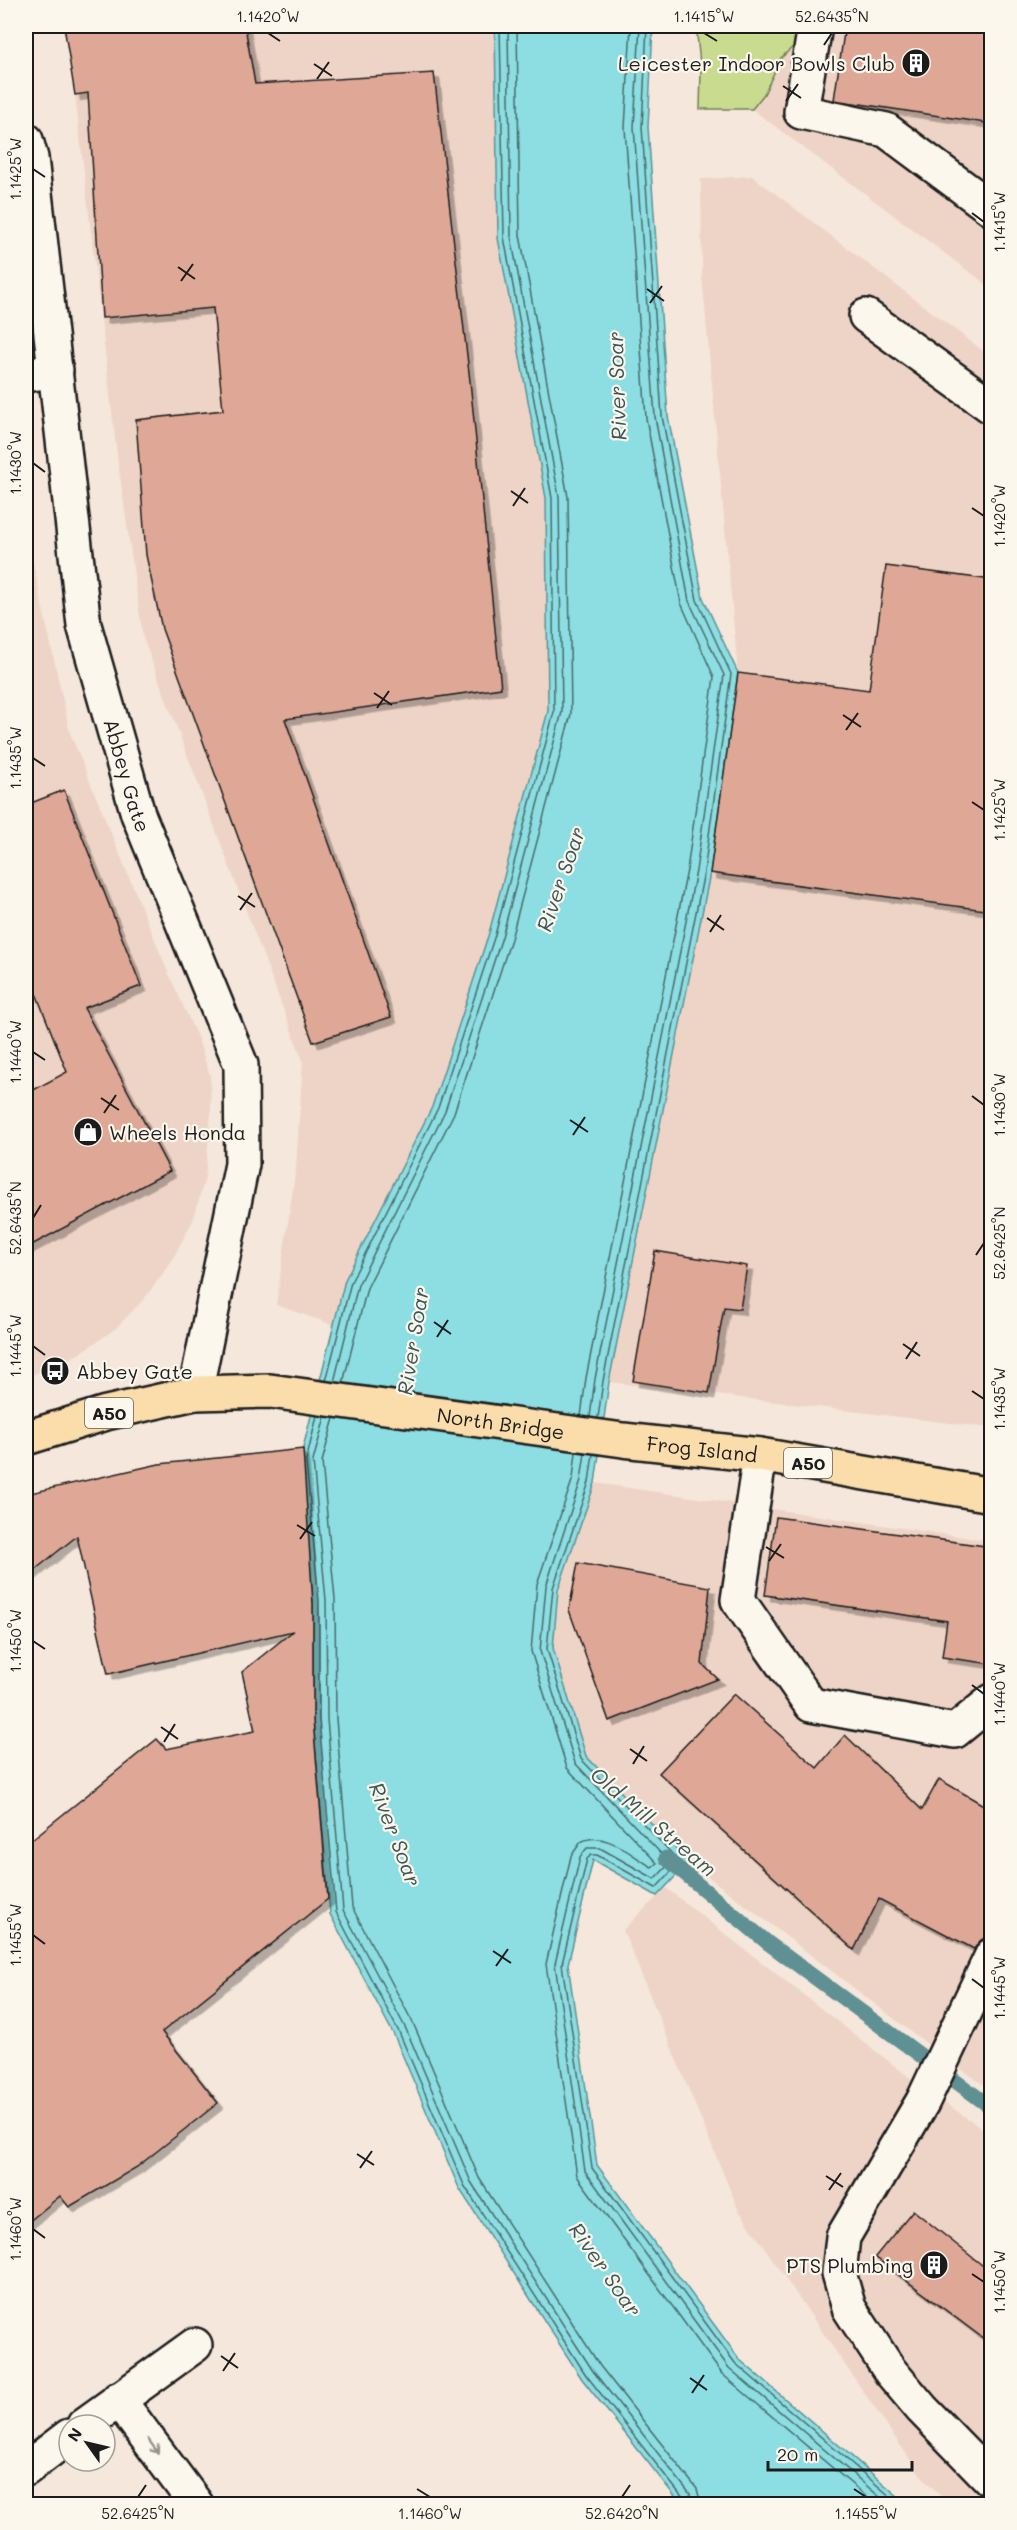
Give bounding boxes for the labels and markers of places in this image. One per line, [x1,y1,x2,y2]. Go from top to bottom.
building icon: Leicester Indoor Bowls Club [900,47,932,79]
place label: Leicester Indoor Bowls Club [618,50,895,76]
shop icon: Wheels Honda [72,1116,104,1148]
place label: Wheels Honda [109,1119,246,1145]
bus stop icon: Abbey Gate [39,1355,71,1387]
place label: Abbey Gate [76,1358,193,1384]
building icon: PTS Plumbing [918,2249,950,2281]
place label: PTS Plumbing [786,2252,913,2278]

